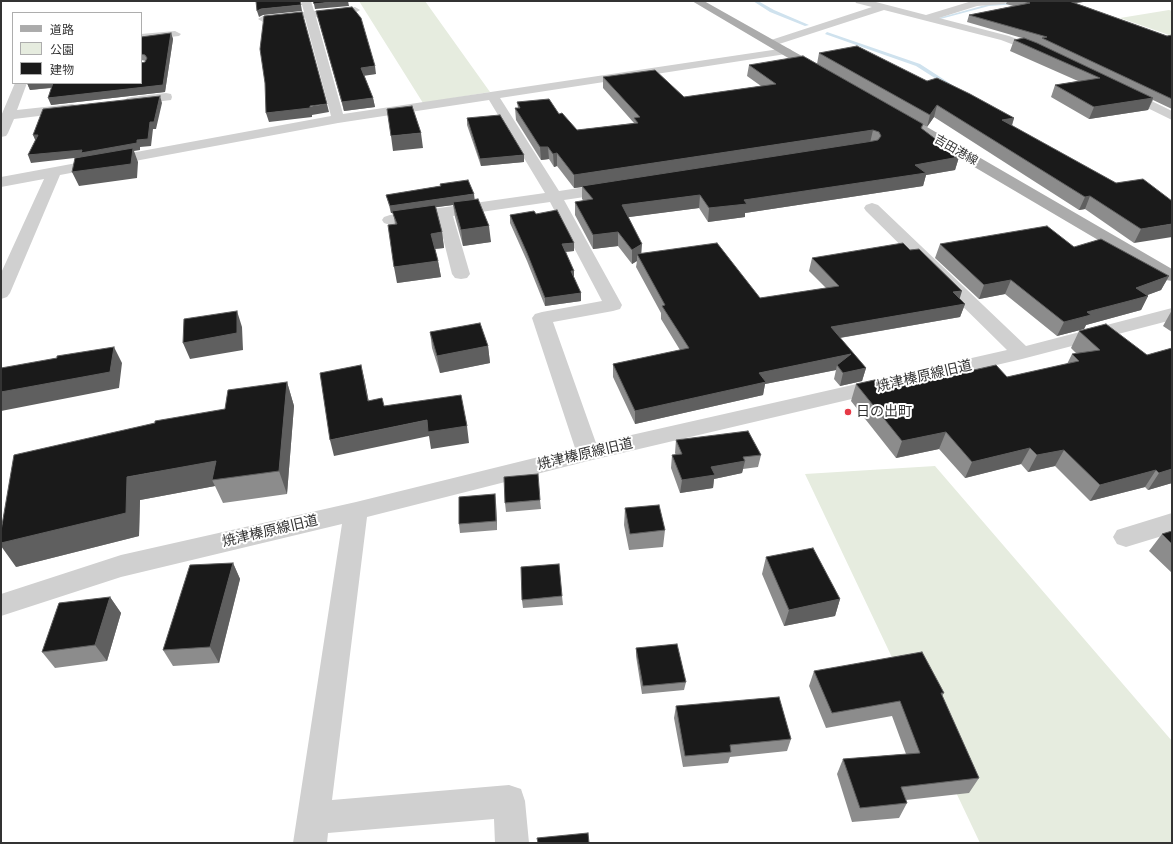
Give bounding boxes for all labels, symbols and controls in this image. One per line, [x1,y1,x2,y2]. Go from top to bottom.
legend [12,12,142,84]
text: 道路 [50,22,74,37]
text: 公園 [50,42,74,57]
text: 建物 [50,62,74,77]
street label: 吉田港線 [932,132,980,168]
street label: 焼津榛原線旧道 [874,357,974,395]
place label: 日の出町 [856,404,912,420]
marker: 日の出町 [843,407,853,417]
street label: 焼津榛原線旧道 [535,435,635,473]
street label: 焼津榛原線旧道 [220,512,320,550]

